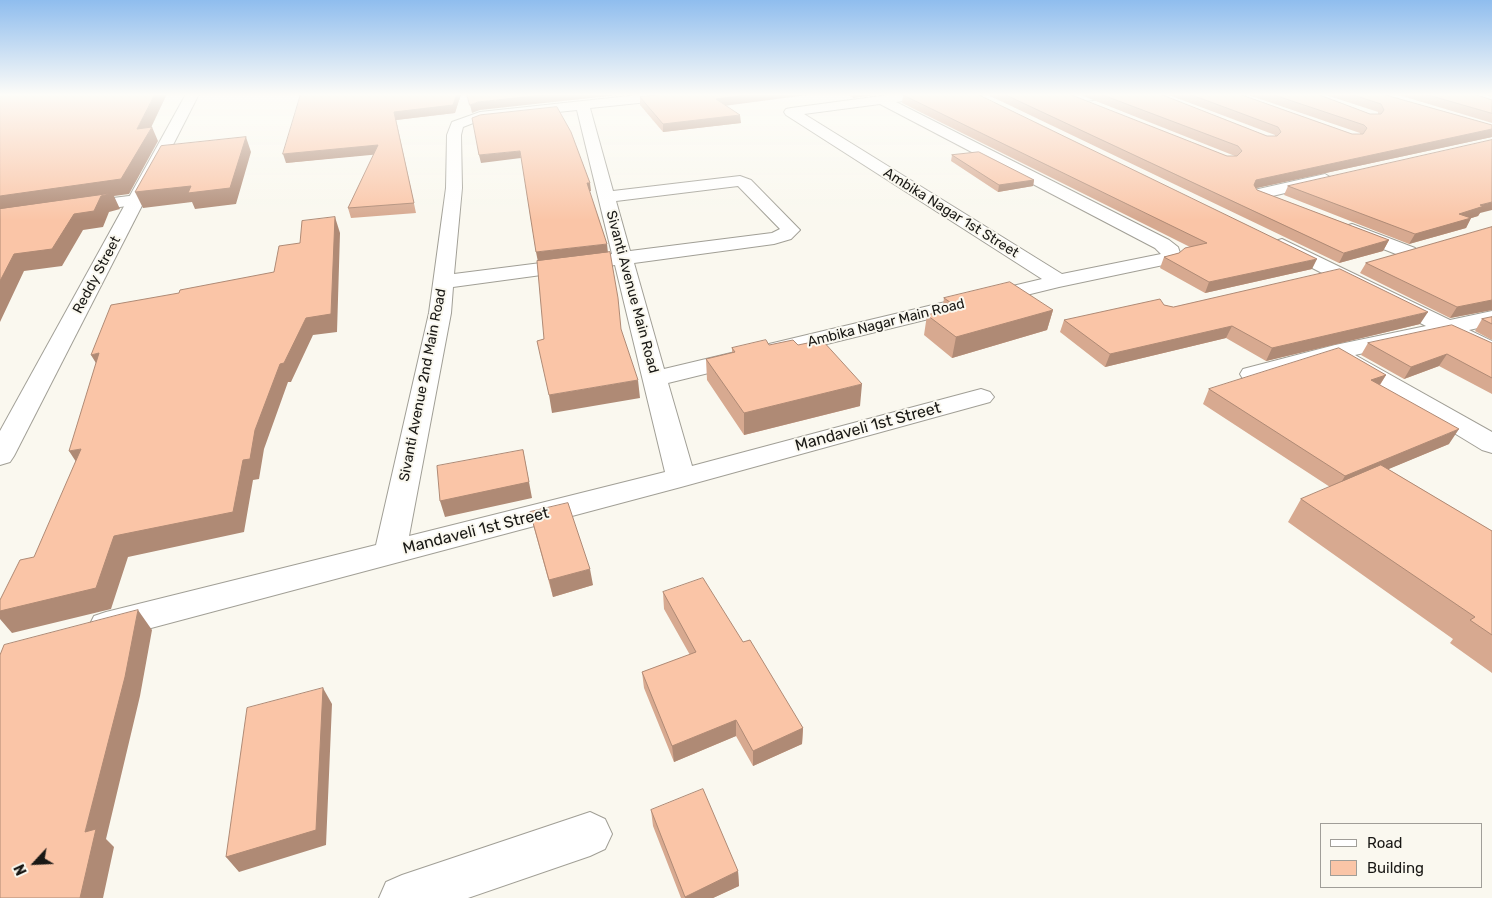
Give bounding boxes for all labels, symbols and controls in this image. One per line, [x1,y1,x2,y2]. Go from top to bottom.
street label: Ambika Nagar 1st Street [880,164,1022,262]
street label: Sivanti Avenue Main Road [602,209,662,375]
street label: Reddy Street [70,233,124,317]
street label: Sivanti Avenue 2nd Main Road [396,287,450,483]
street label: Ambika Nagar Main Road [806,295,966,351]
street label: Mandaveli 1st Street [793,398,943,456]
street label: Mandaveli 1st Street [401,504,551,558]
legend [1320,823,1482,888]
text: Road [1367,834,1403,852]
north arrow [10,838,60,888]
text: Building [1367,859,1424,877]
text: N [11,861,31,878]

